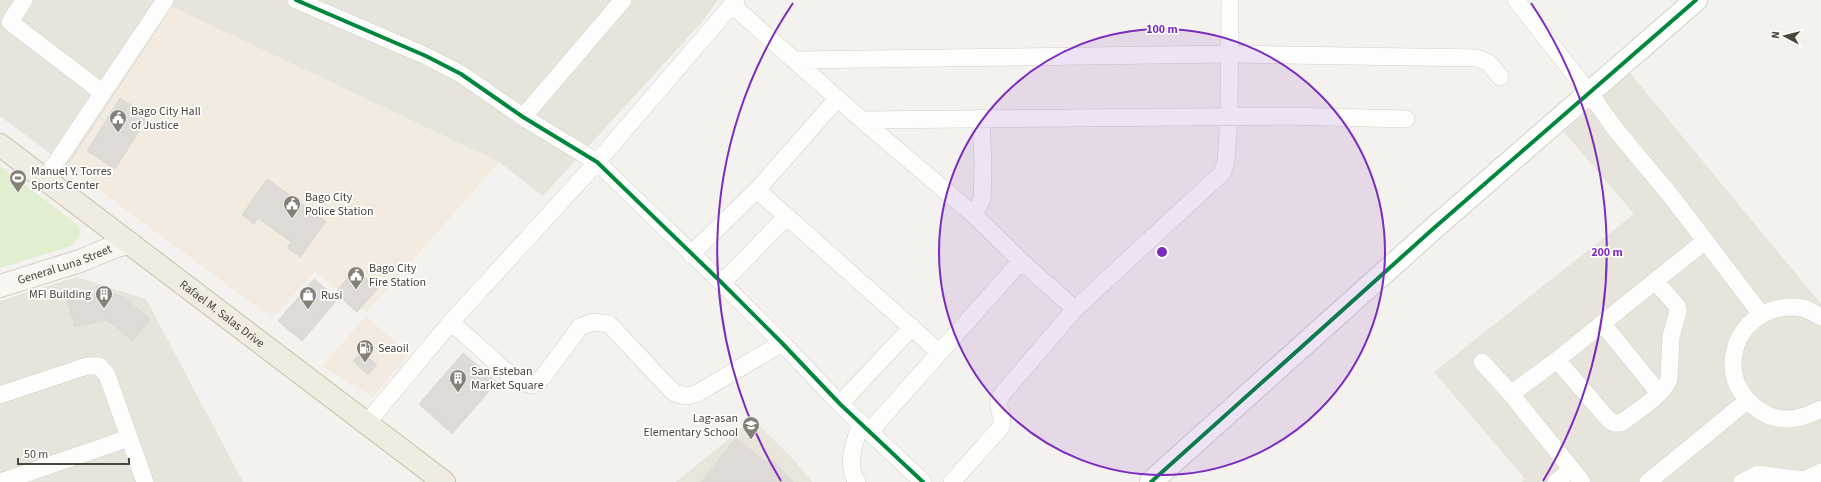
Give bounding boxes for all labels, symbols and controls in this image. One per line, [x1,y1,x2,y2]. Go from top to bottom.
north arrow [1765,16,1805,56]
text: 100 m [1146,21,1178,38]
text: N [1768,30,1783,39]
place label: Bago City Hall of Justice [131,103,201,134]
public building icon: Bago City Hall of Justice [108,108,128,133]
place label: Manuel Y. Torres Sports Center [31,163,112,194]
sports icon: Manuel Y. Torres Sports Center [8,168,28,193]
place label: Bago City Police Station [305,189,373,220]
public building icon: Bago City Police Station [282,194,302,219]
street label: General Luna Street [15,241,114,289]
text: 200 m [1591,244,1623,261]
centre of rings [1155,245,1169,259]
place label: Bago City Fire Station [369,260,426,291]
public building icon: Bago City Fire Station [346,265,366,290]
street label: Rafael M. Salas Drive [176,276,268,352]
building icon: MFI Building [94,284,114,309]
shop icon: Rusi [298,285,318,310]
place label: MFI Building [29,286,91,303]
place label: Rusi [321,287,342,304]
fuel station icon: Seaoil [355,338,375,363]
place label: Seaoil [378,340,409,357]
place label: San Esteban Market Square [471,363,544,394]
building icon: San Esteban Market Square [448,368,468,393]
place label: Lag-asan Elementary School [643,410,738,441]
school or university icon: Lag-asan Elementary School [741,415,761,440]
scale bar [18,440,129,466]
text: 50 m [24,446,48,463]

